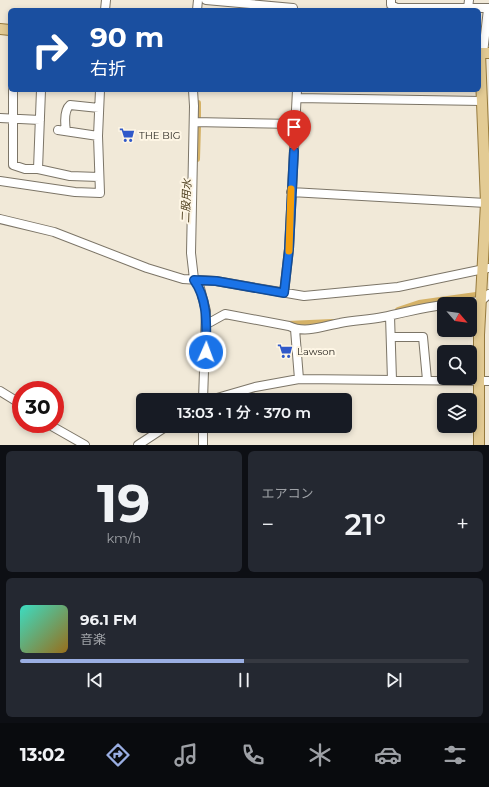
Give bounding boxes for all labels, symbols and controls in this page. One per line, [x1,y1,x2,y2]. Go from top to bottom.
text: 90 m [90,20,164,54]
icon: right [24,24,76,76]
text: 右折 [90,58,126,80]
pin [277,110,311,151]
icon: arrive [283,116,305,138]
supermarket icon: THE BIG [118,126,136,144]
place label: THE BIG [139,129,180,142]
water label: 二股用水 [178,178,194,223]
north arrow [437,297,477,337]
map controls [437,297,477,433]
position arrow [185,331,227,373]
supermarket icon: Lawson [276,342,294,360]
place label: Lawson [297,345,335,358]
button: search [437,345,477,385]
speed limit sign: 30 [12,381,64,433]
button: layers [437,393,477,433]
text: 13:03 · 1 分 · 370 m [177,403,311,422]
text: 19 [97,472,151,535]
text: エアコン [262,485,314,501]
text: 21° [345,506,386,543]
text: − [262,511,274,538]
text: + [456,511,469,538]
text: km/h [106,530,141,546]
text: 96.1 FM [80,610,137,629]
text: 音楽 [80,631,106,647]
icon: previous [84,669,106,691]
icon: pause [233,669,255,691]
icon: next [383,669,405,691]
icon: directions [104,741,132,769]
icon: music [172,741,200,769]
icon: phone [239,741,267,769]
icon: climate [306,741,334,769]
icon: car [374,741,402,769]
icon: filters [441,741,469,769]
text: 13:02 [20,744,65,766]

